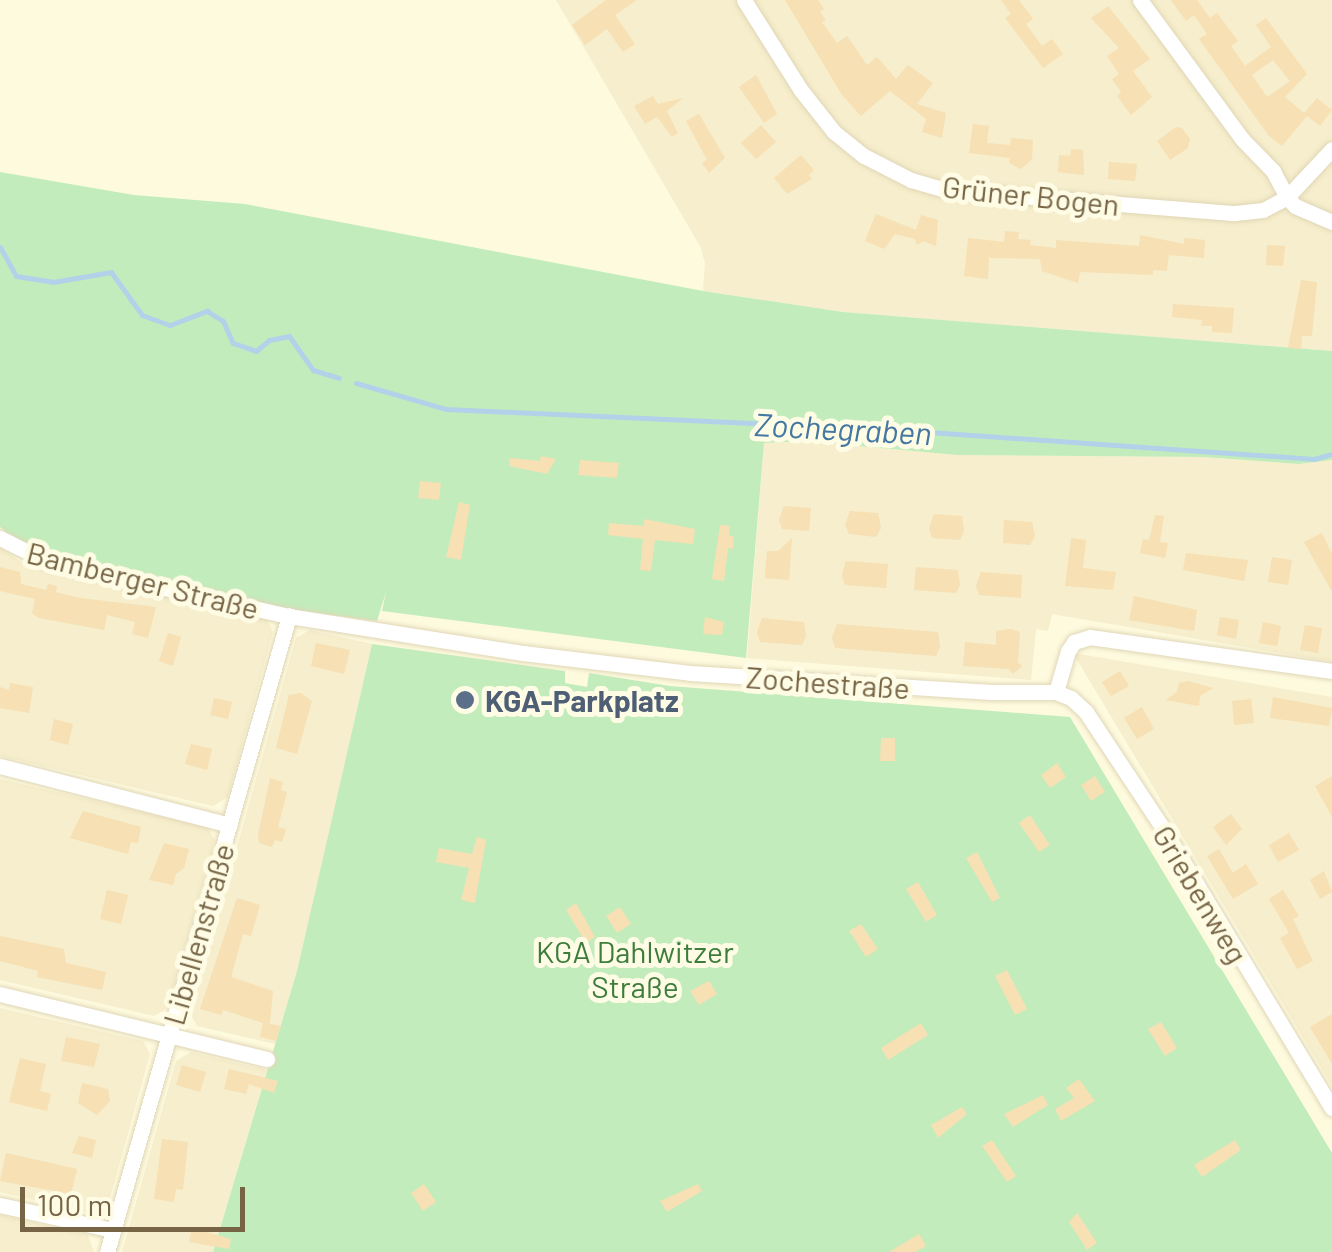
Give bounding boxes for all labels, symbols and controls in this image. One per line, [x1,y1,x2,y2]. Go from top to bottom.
street label: Grüner Bogen [941,168,1121,222]
water label: Zochegraben [753,404,933,452]
street label: Bamberger Straße [23,534,263,626]
street label: Zochestraße [745,658,911,706]
place label: KGA-Parkplatz [485,682,679,718]
marker: KGA-Parkplatz [454,689,476,711]
street label: Griebenweg [1146,819,1256,969]
street label: Libellenstraße [155,839,241,1029]
park label: KGA Dahlwitzer Straße [536,933,734,1004]
scale bar [25,1167,250,1229]
text: 100 m [37,1186,112,1222]

